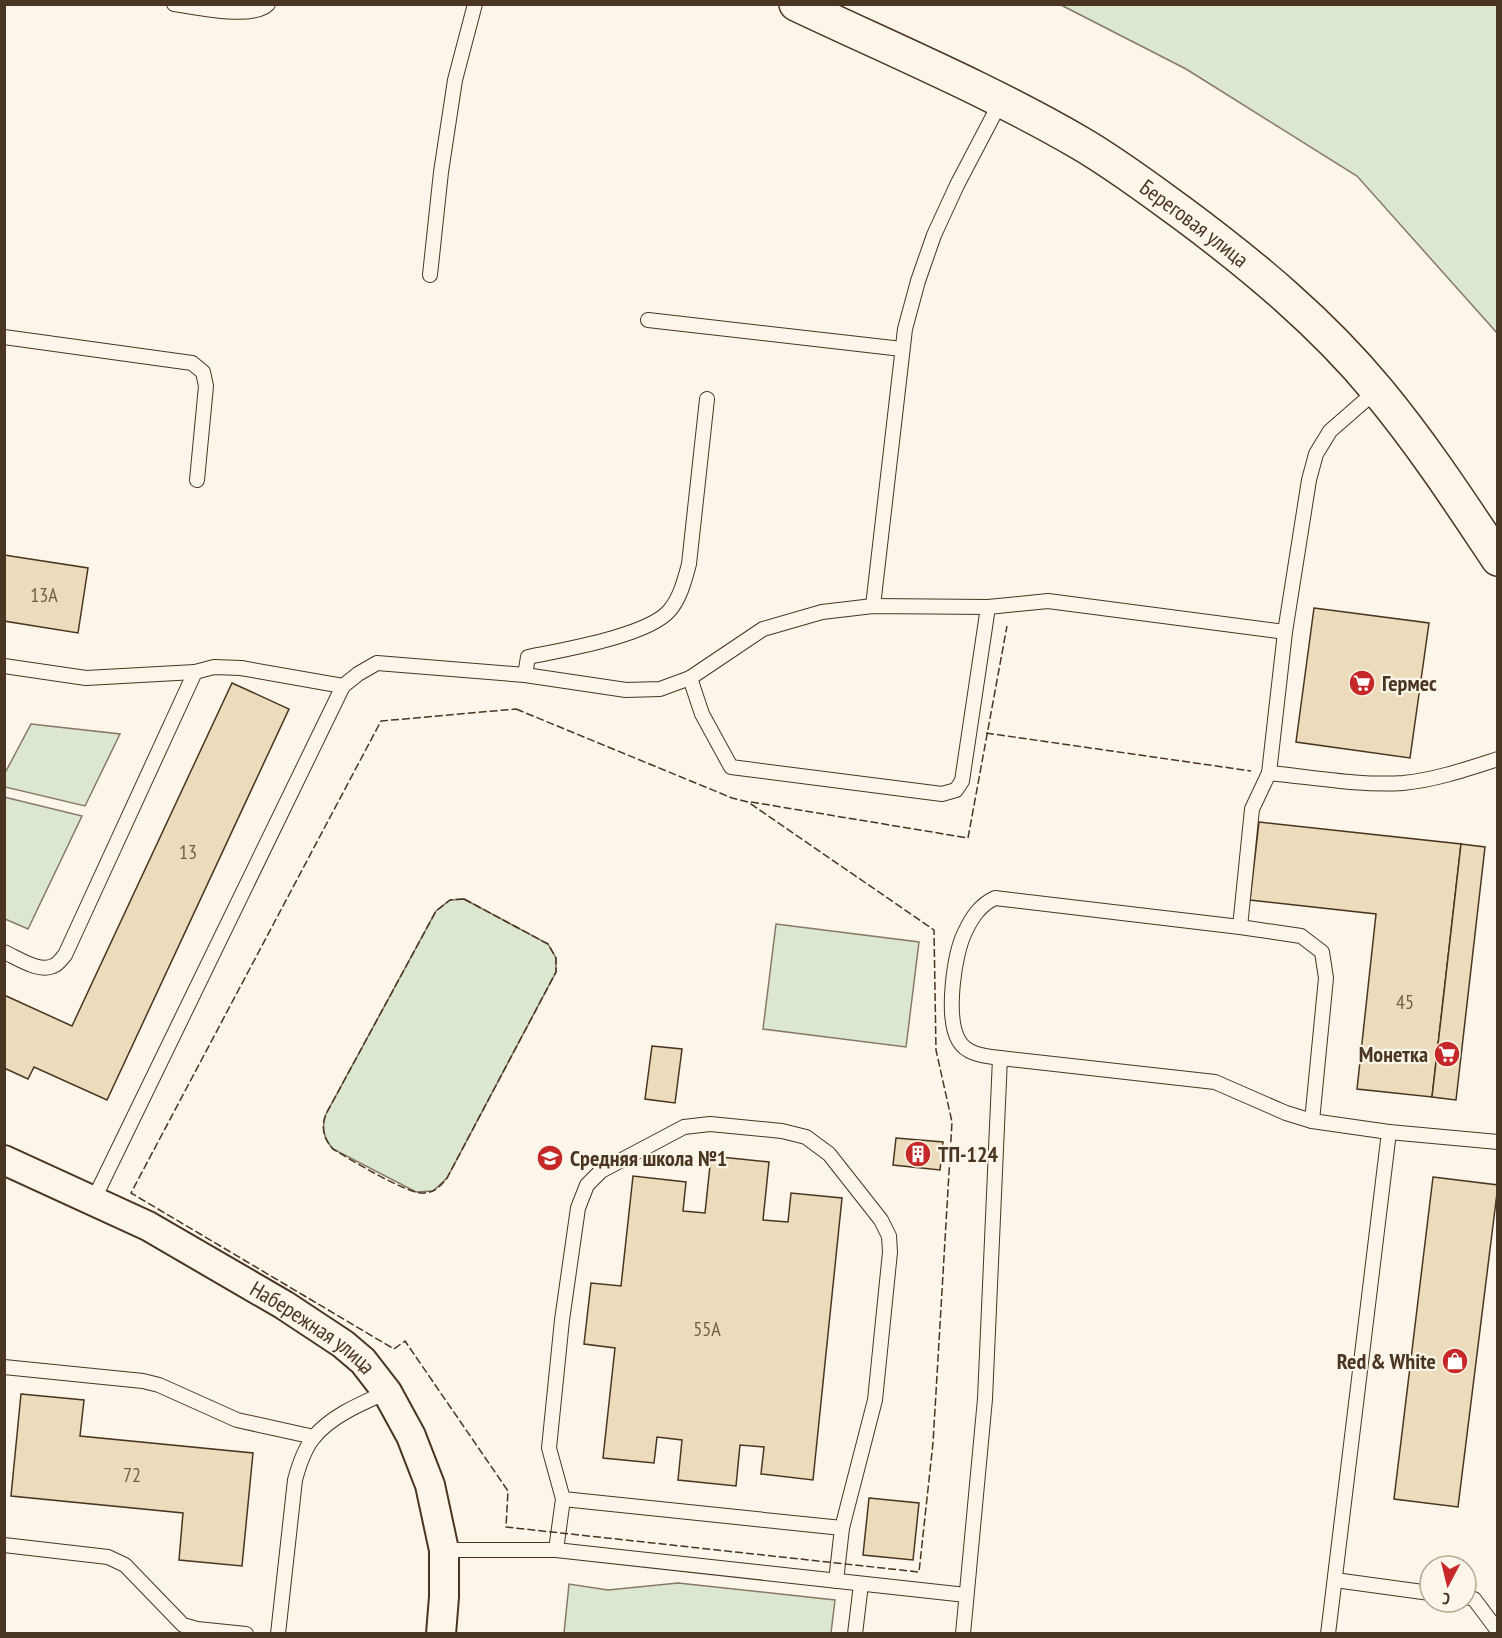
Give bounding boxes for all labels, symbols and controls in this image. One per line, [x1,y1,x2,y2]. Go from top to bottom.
street label: Береговая улица [1134,173,1254,273]
house number: 13А [30,582,58,608]
supermarket icon: Гермес [1347,668,1377,698]
place label: Гермес [1382,669,1437,697]
house number: 13 [179,839,197,865]
house number: 45 [1396,989,1414,1015]
supermarket icon: Монетка [1432,1039,1462,1069]
place label: Монетка [1359,1040,1428,1068]
building icon: ТП-124 [903,1139,933,1169]
place label: ТП-124 [938,1140,999,1168]
school or university icon: Средняя школа №1 [535,1143,565,1173]
place label: Средняя школа №1 [570,1144,727,1172]
street label: Набережная улица [245,1274,382,1379]
house number: 55А [693,1316,721,1342]
shop icon: Red & White [1440,1346,1470,1376]
place label: Red & White [1337,1347,1436,1375]
house number: 72 [123,1462,141,1488]
north arrow [1418,1554,1478,1614]
text: С [1441,1588,1451,1609]

